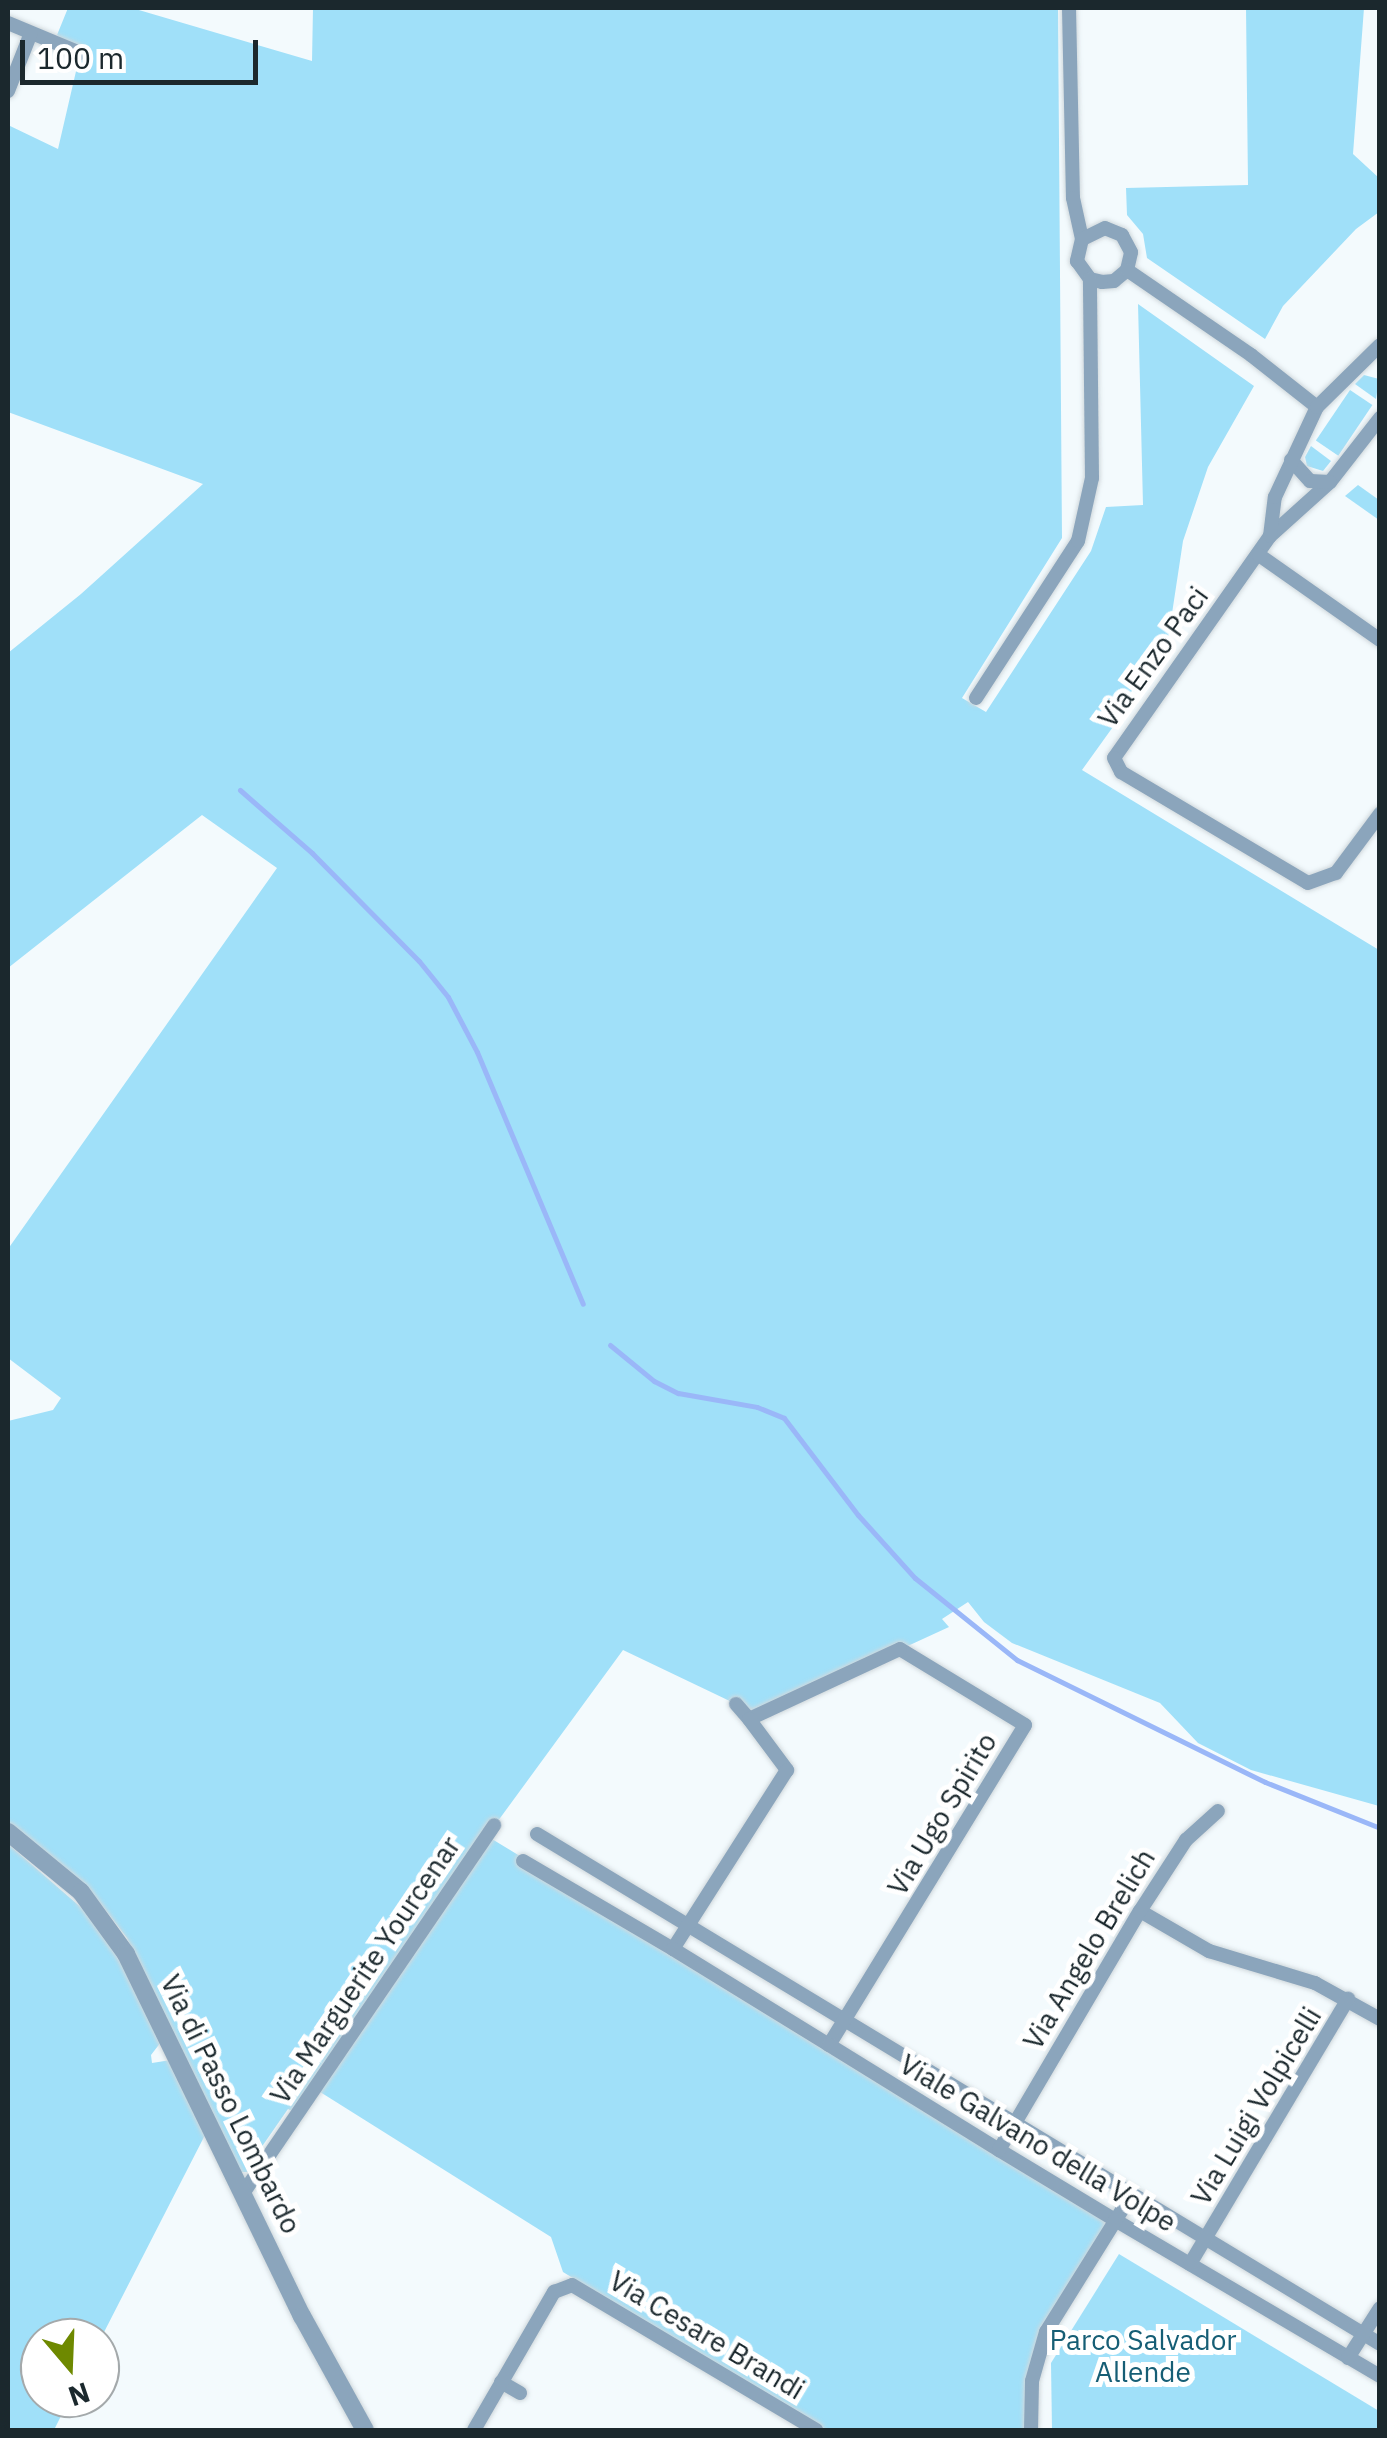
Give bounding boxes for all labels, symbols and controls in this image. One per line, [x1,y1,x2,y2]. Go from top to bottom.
scale bar [25,20,262,82]
text: 100 m [37,38,124,77]
street label: Via Enzo Paci [1091,580,1215,734]
street label: Via Ugo Spirito [880,1727,1004,1901]
street label: Via Marguerite Yourcenar [263,1830,467,2110]
street label: Via Angelo Brelich [1016,1843,1162,2055]
street label: Via di Passo Lombardo [154,1969,308,2239]
street label: Via Luigi Volpicelli [1184,2001,1328,2211]
street label: Viale Galvano della Volpe [894,2047,1182,2239]
street label: Via Cesare Brandi [603,2264,811,2406]
north arrow [20,2318,120,2418]
park label: Parco Salvador Allende [1049,2323,1237,2389]
text: N [64,2374,95,2416]

